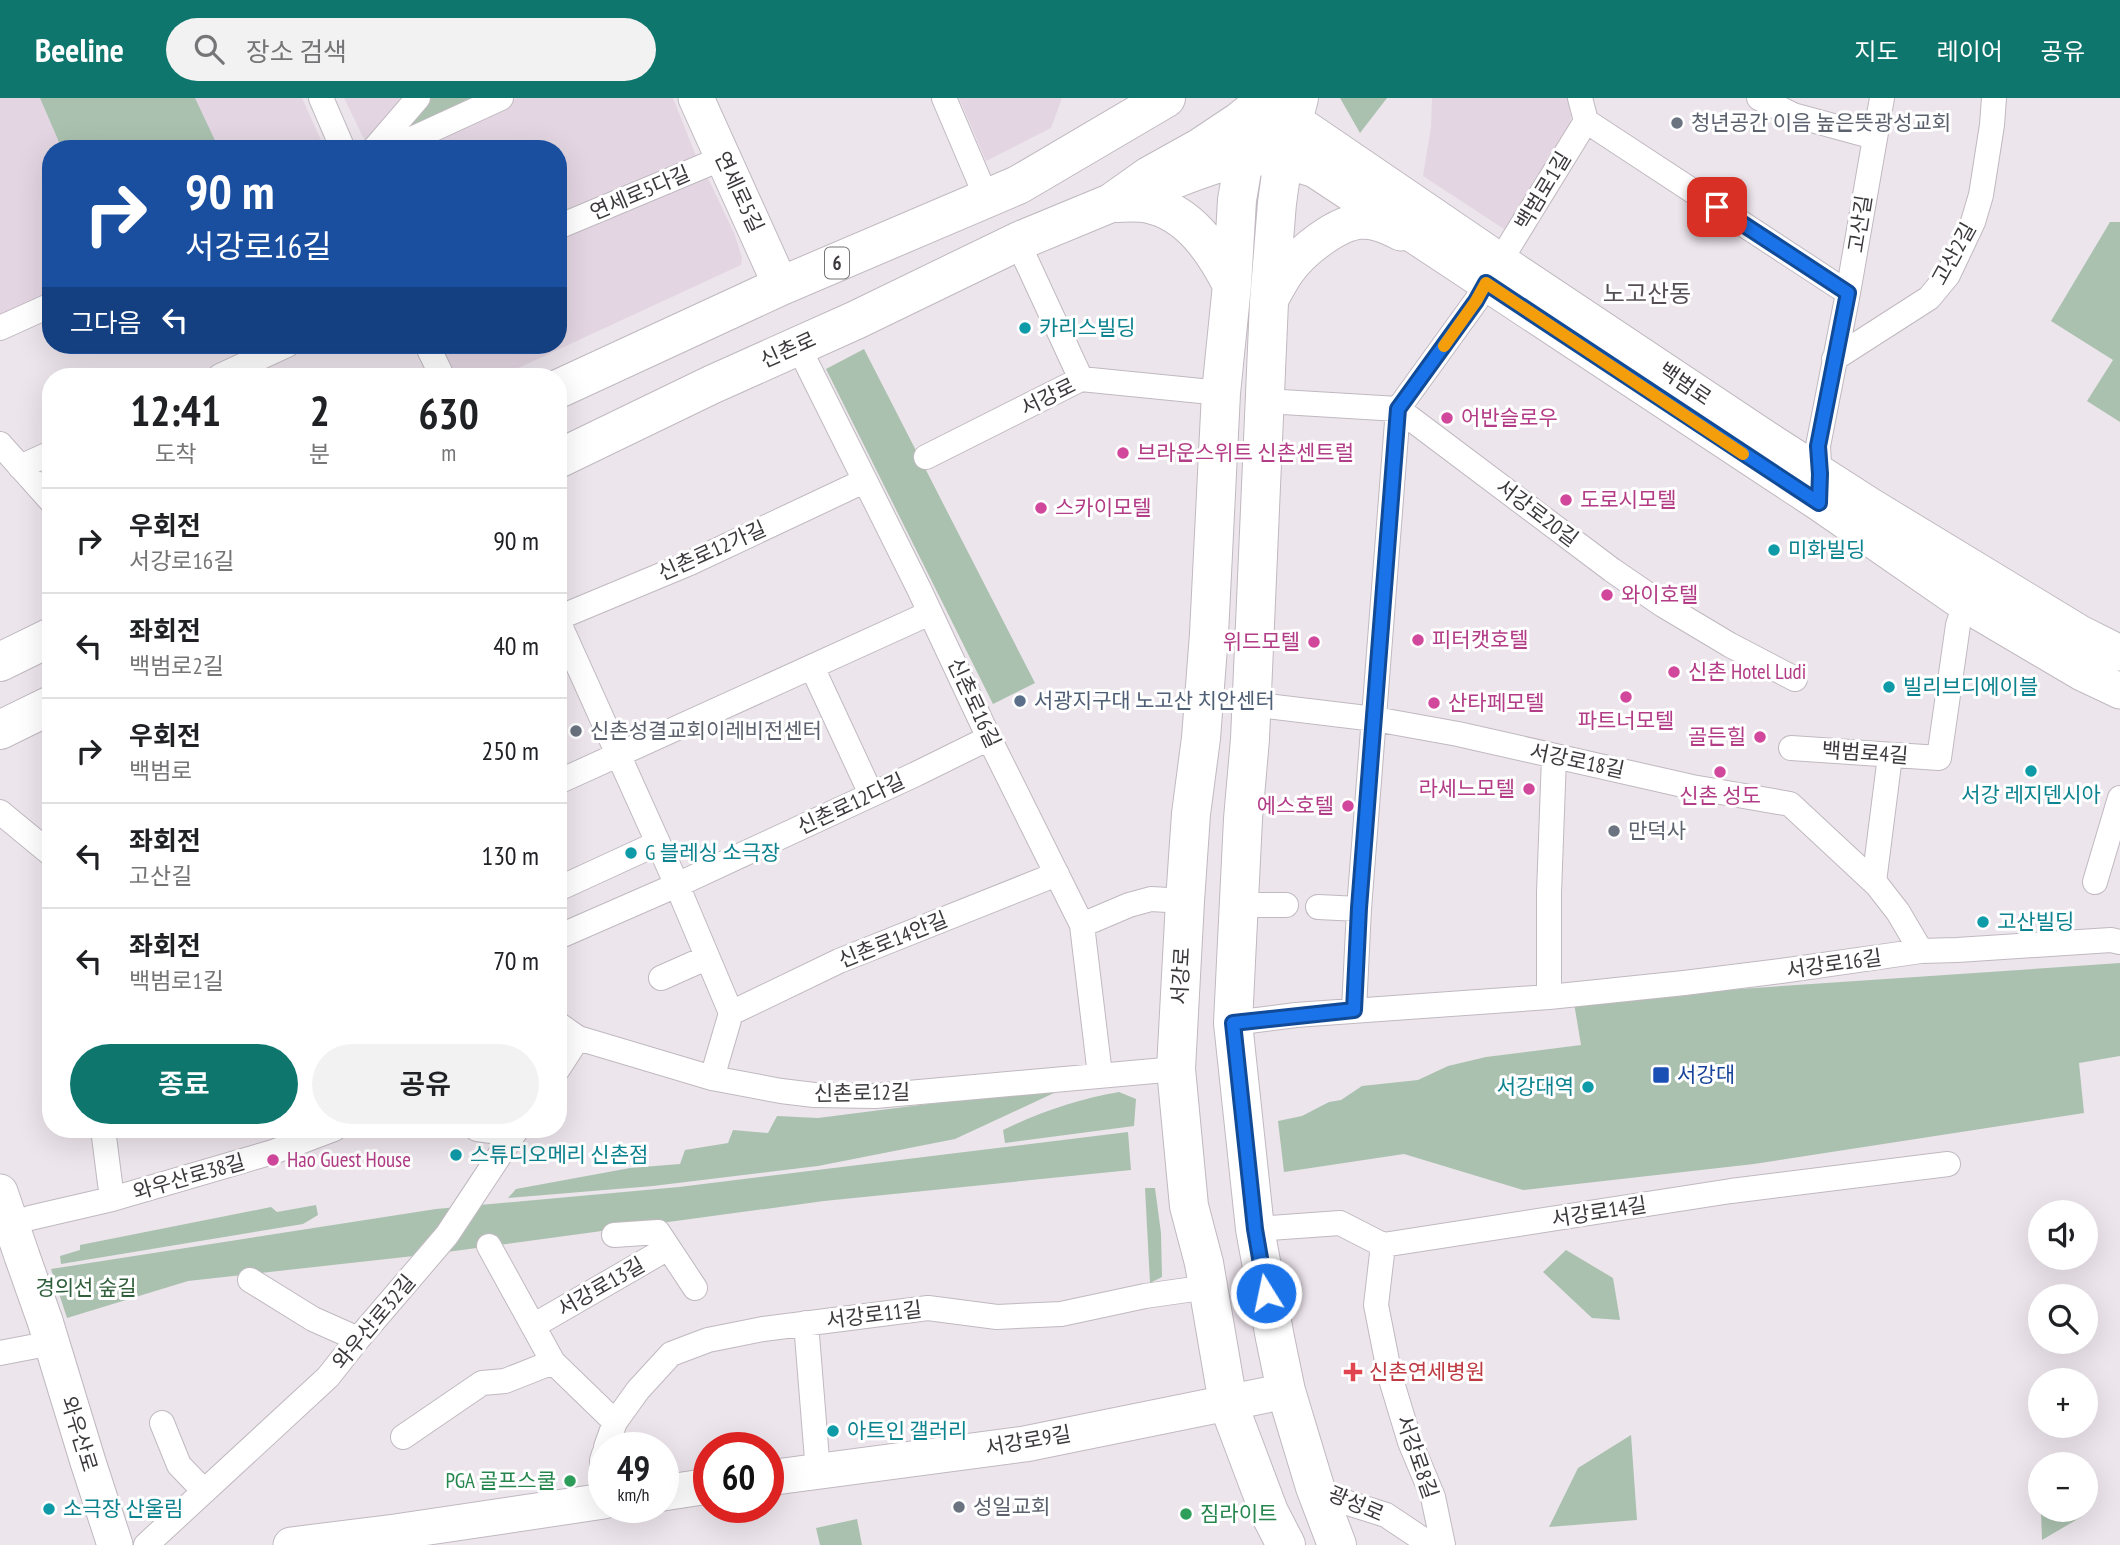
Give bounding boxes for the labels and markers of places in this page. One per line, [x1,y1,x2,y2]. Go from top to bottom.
place label: 청년공간 이음 높은뜻광성교회 [1691,109,1951,136]
marker: 청년공간 이음 높은뜻광성교회 [1669,115,1685,131]
pin [1687,177,1747,237]
place label: 카리스빌딩 [1039,314,1136,341]
marker: 카리스빌딩 [1017,320,1033,336]
place label: 어반슬로우 [1461,404,1558,431]
marker: 어반슬로우 [1439,410,1455,426]
place label: 브라운스위트 신촌센트럴 [1137,439,1354,466]
marker: 브라운스위트 신촌센트럴 [1115,445,1131,461]
place label: 도로시모텔 [1580,486,1677,513]
marker: 도로시모텔 [1558,492,1574,508]
place label: 스카이모텔 [1055,494,1152,521]
marker: 스카이모텔 [1033,500,1049,516]
place label: 미화빌딩 [1788,536,1865,563]
marker: 미화빌딩 [1766,542,1782,558]
place label: 와이호텔 [1621,581,1698,608]
marker: 와이호텔 [1599,587,1615,603]
place label: 피터캣호텔 [1432,626,1529,653]
place label: 위드모텔 [1223,628,1300,655]
marker: 피터캣호텔 [1410,632,1426,648]
marker: 위드모텔 [1306,634,1322,650]
place label: 신촌 Hotel Ludi [1688,658,1806,685]
marker: 신촌 Hotel Ludi [1666,664,1682,680]
place label: 빌리브디에이블 [1903,673,2038,700]
marker: 빌리브디에이블 [1881,679,1897,695]
place label: 서광지구대 노고산 치안센터 [1034,687,1275,714]
place label: 산타페모텔 [1448,689,1545,716]
marker: 파트너모텔 [1618,689,1634,705]
marker: 서광지구대 노고산 치안센터 [1012,693,1028,709]
marker: 산타페모텔 [1426,695,1442,711]
place label: 파트너모텔 [1578,707,1674,734]
place label: 신촌성결교회이레비전센터 [590,717,822,744]
marker: 신촌성결교회이레비전센터 [568,723,584,739]
place label: 골든힐 [1688,723,1746,750]
marker: 골든힐 [1752,729,1768,745]
marker: 서강 레지덴시아 [2023,763,2039,779]
marker: 신촌 성도 [1712,764,1728,780]
place label: 라세느모텔 [1418,775,1515,802]
marker: 라세느모텔 [1521,781,1537,797]
place label: 서강 레지덴시아 [1961,781,2101,808]
place label: 신촌 성도 [1679,782,1761,809]
place label: 에스호텔 [1257,792,1334,819]
marker: 에스호텔 [1340,798,1356,814]
place label: 만덕사 [1628,817,1686,844]
marker: 만덕사 [1606,823,1622,839]
place label: G 블레싱 소극장 [645,839,780,866]
marker: G 블레싱 소극장 [623,845,639,861]
place label: 고산빌딩 [1997,908,2074,935]
marker: 고산빌딩 [1975,914,1991,930]
place label: 서강대 [1677,1061,1735,1088]
marker: 서강대 [1651,1065,1671,1085]
place label: 서강대역 [1497,1073,1574,1100]
marker: 서강대역 [1580,1079,1596,1095]
place label: 스튜디오메리 신촌점 [470,1141,648,1168]
place label: Hao Guest House [287,1146,411,1173]
marker: 스튜디오메리 신촌점 [448,1147,464,1163]
marker: Hao Guest House [265,1152,281,1168]
place label: 신촌연세병원 [1369,1358,1485,1385]
marker: 신촌연세병원 [1343,1362,1363,1382]
place label: 아트인 갤러리 [847,1417,967,1444]
marker: 아트인 갤러리 [825,1423,841,1439]
place label: PGA 골프스쿨 [445,1467,556,1494]
marker: PGA 골프스쿨 [562,1473,578,1489]
place label: 성일교회 [973,1493,1050,1520]
place label: 소극장 산울림 [63,1495,183,1522]
marker: 성일교회 [951,1499,967,1515]
place label: 짐라이트 [1200,1500,1277,1527]
marker: 소극장 산울림 [41,1501,57,1517]
marker: 짐라이트 [1178,1506,1194,1522]

